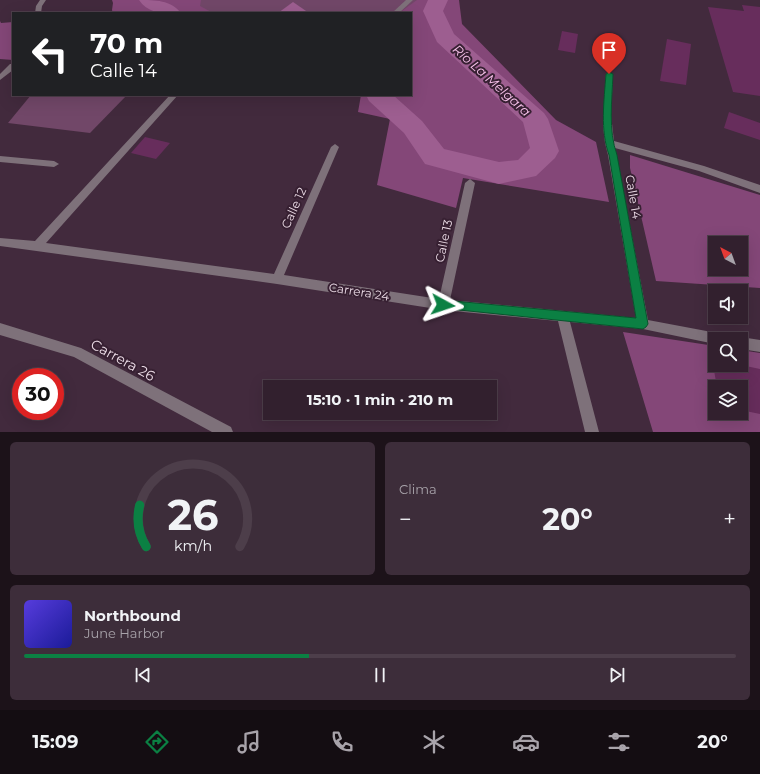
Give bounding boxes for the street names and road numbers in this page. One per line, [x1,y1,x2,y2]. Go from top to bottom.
street label: Calle 14 [622,174,645,220]
street label: Calle 12 [278,185,309,231]
street label: Calle 13 [432,218,455,264]
street label: Carrera 24 [328,279,391,304]
street label: Carrera 26 [88,335,159,385]

